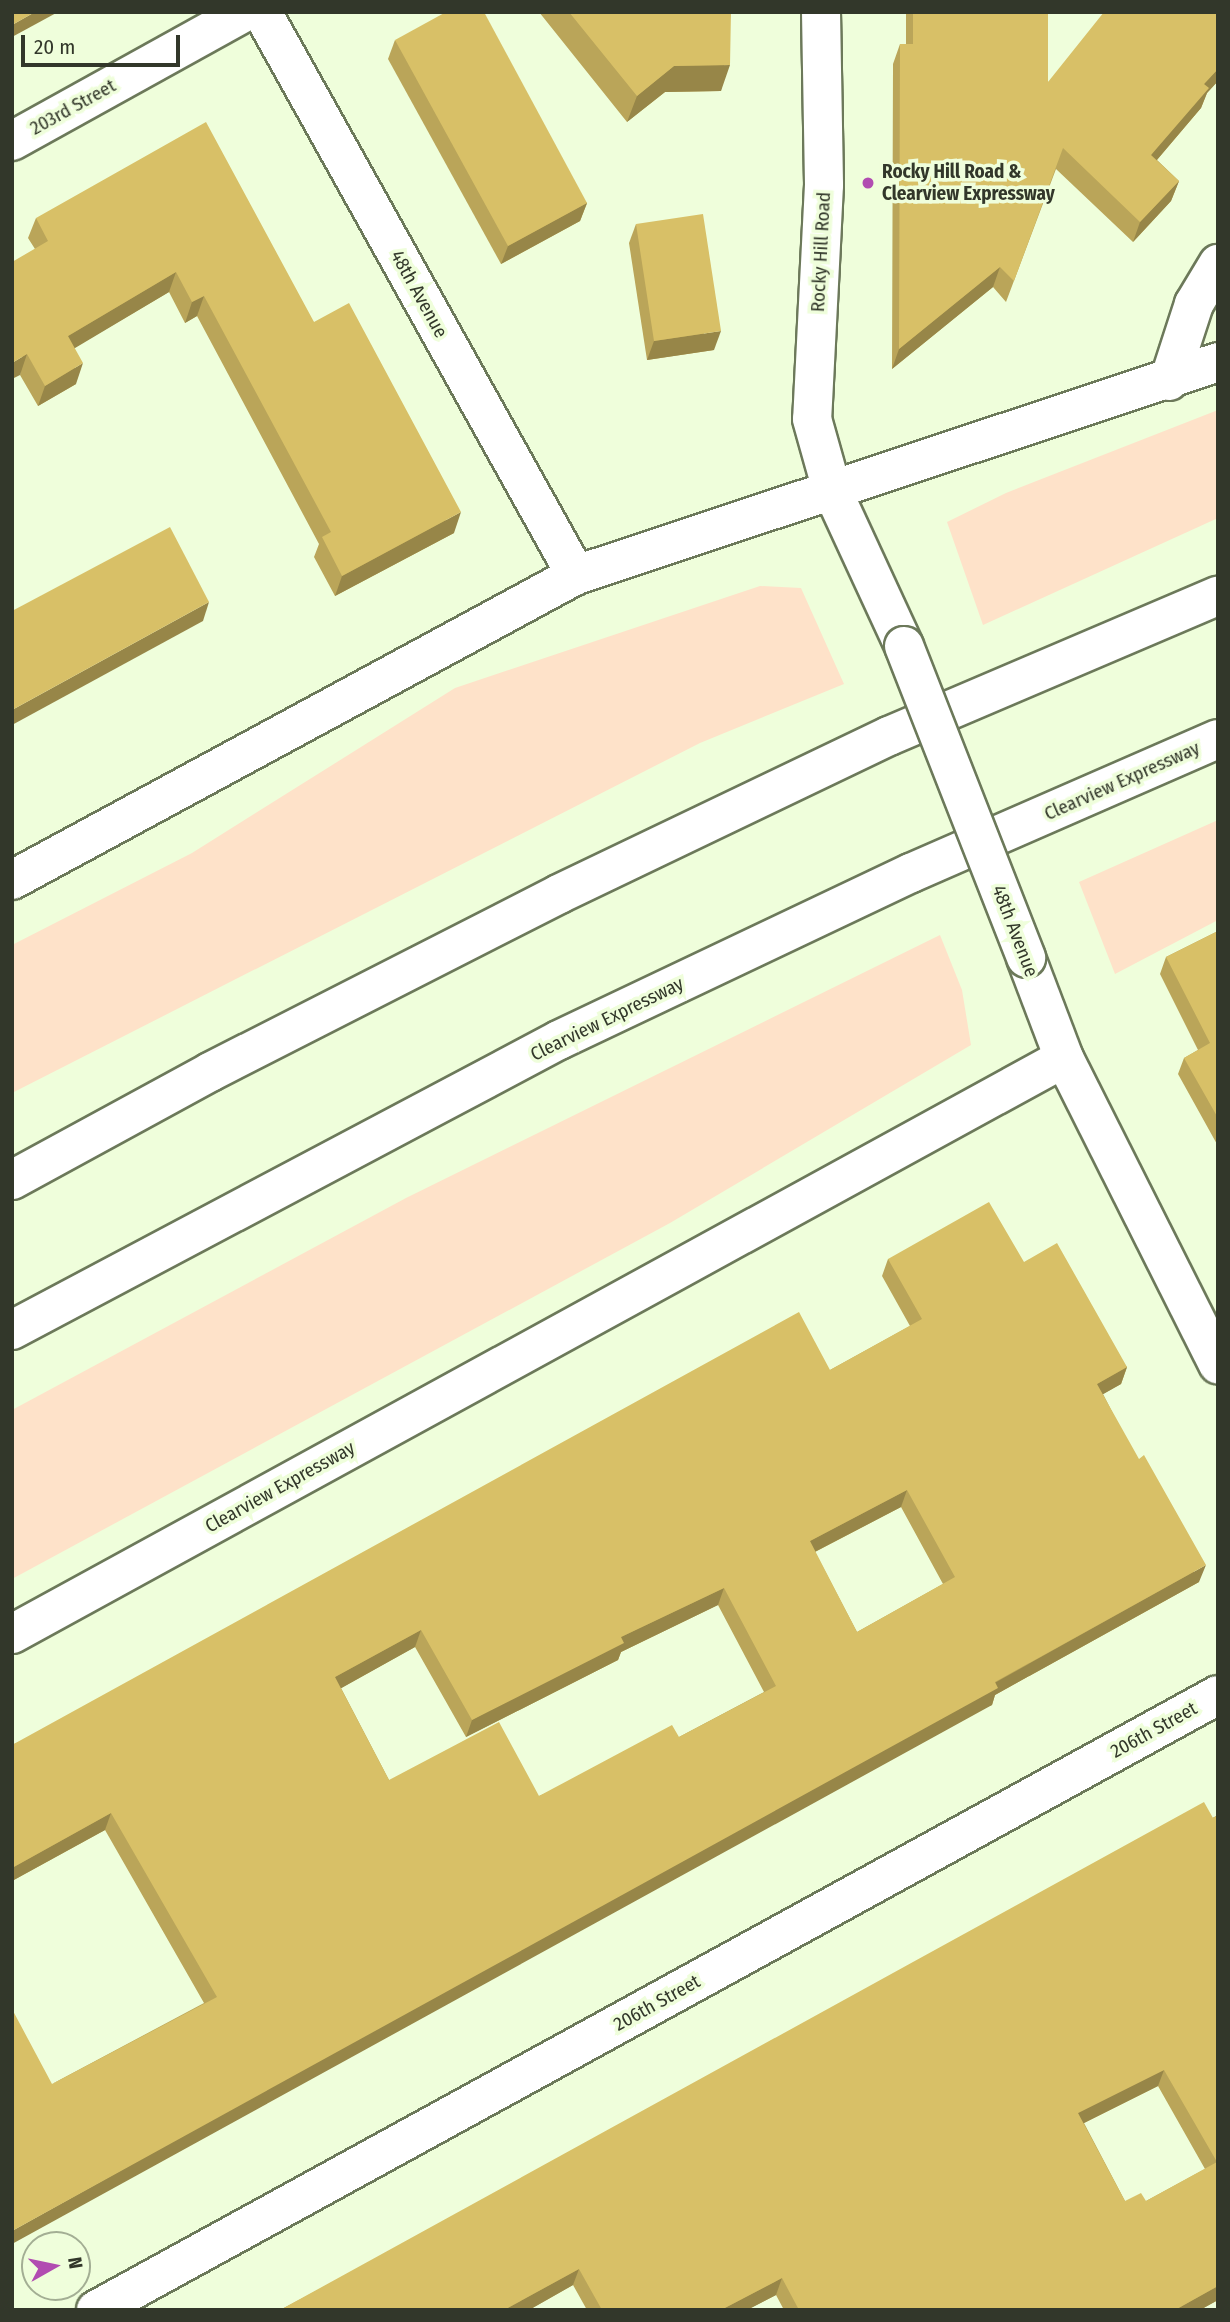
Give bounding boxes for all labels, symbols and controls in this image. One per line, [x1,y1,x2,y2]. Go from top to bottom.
scale bar [24,21,184,65]
text: 20 m [34,34,75,60]
street label: 203rd Street [26,74,120,140]
place label: Rocky Hill Road & Clearview Expressway [882,161,1055,205]
marker: Rocky Hill Road & Clearview Expressway [860,175,876,191]
street label: Rocky Hill Road [806,191,836,313]
street label: 48th Avenue [386,246,452,342]
street label: Clearview Expressway [1041,737,1203,825]
street label: 48th Avenue [987,882,1043,980]
street label: Clearview Expressway [527,972,687,1066]
street label: Clearview Expressway [201,1436,359,1538]
street label: 206th Street [1107,1697,1201,1763]
street label: 206th Street [610,1970,704,2036]
north arrow [21,2231,91,2301]
text: N [63,2256,88,2270]

